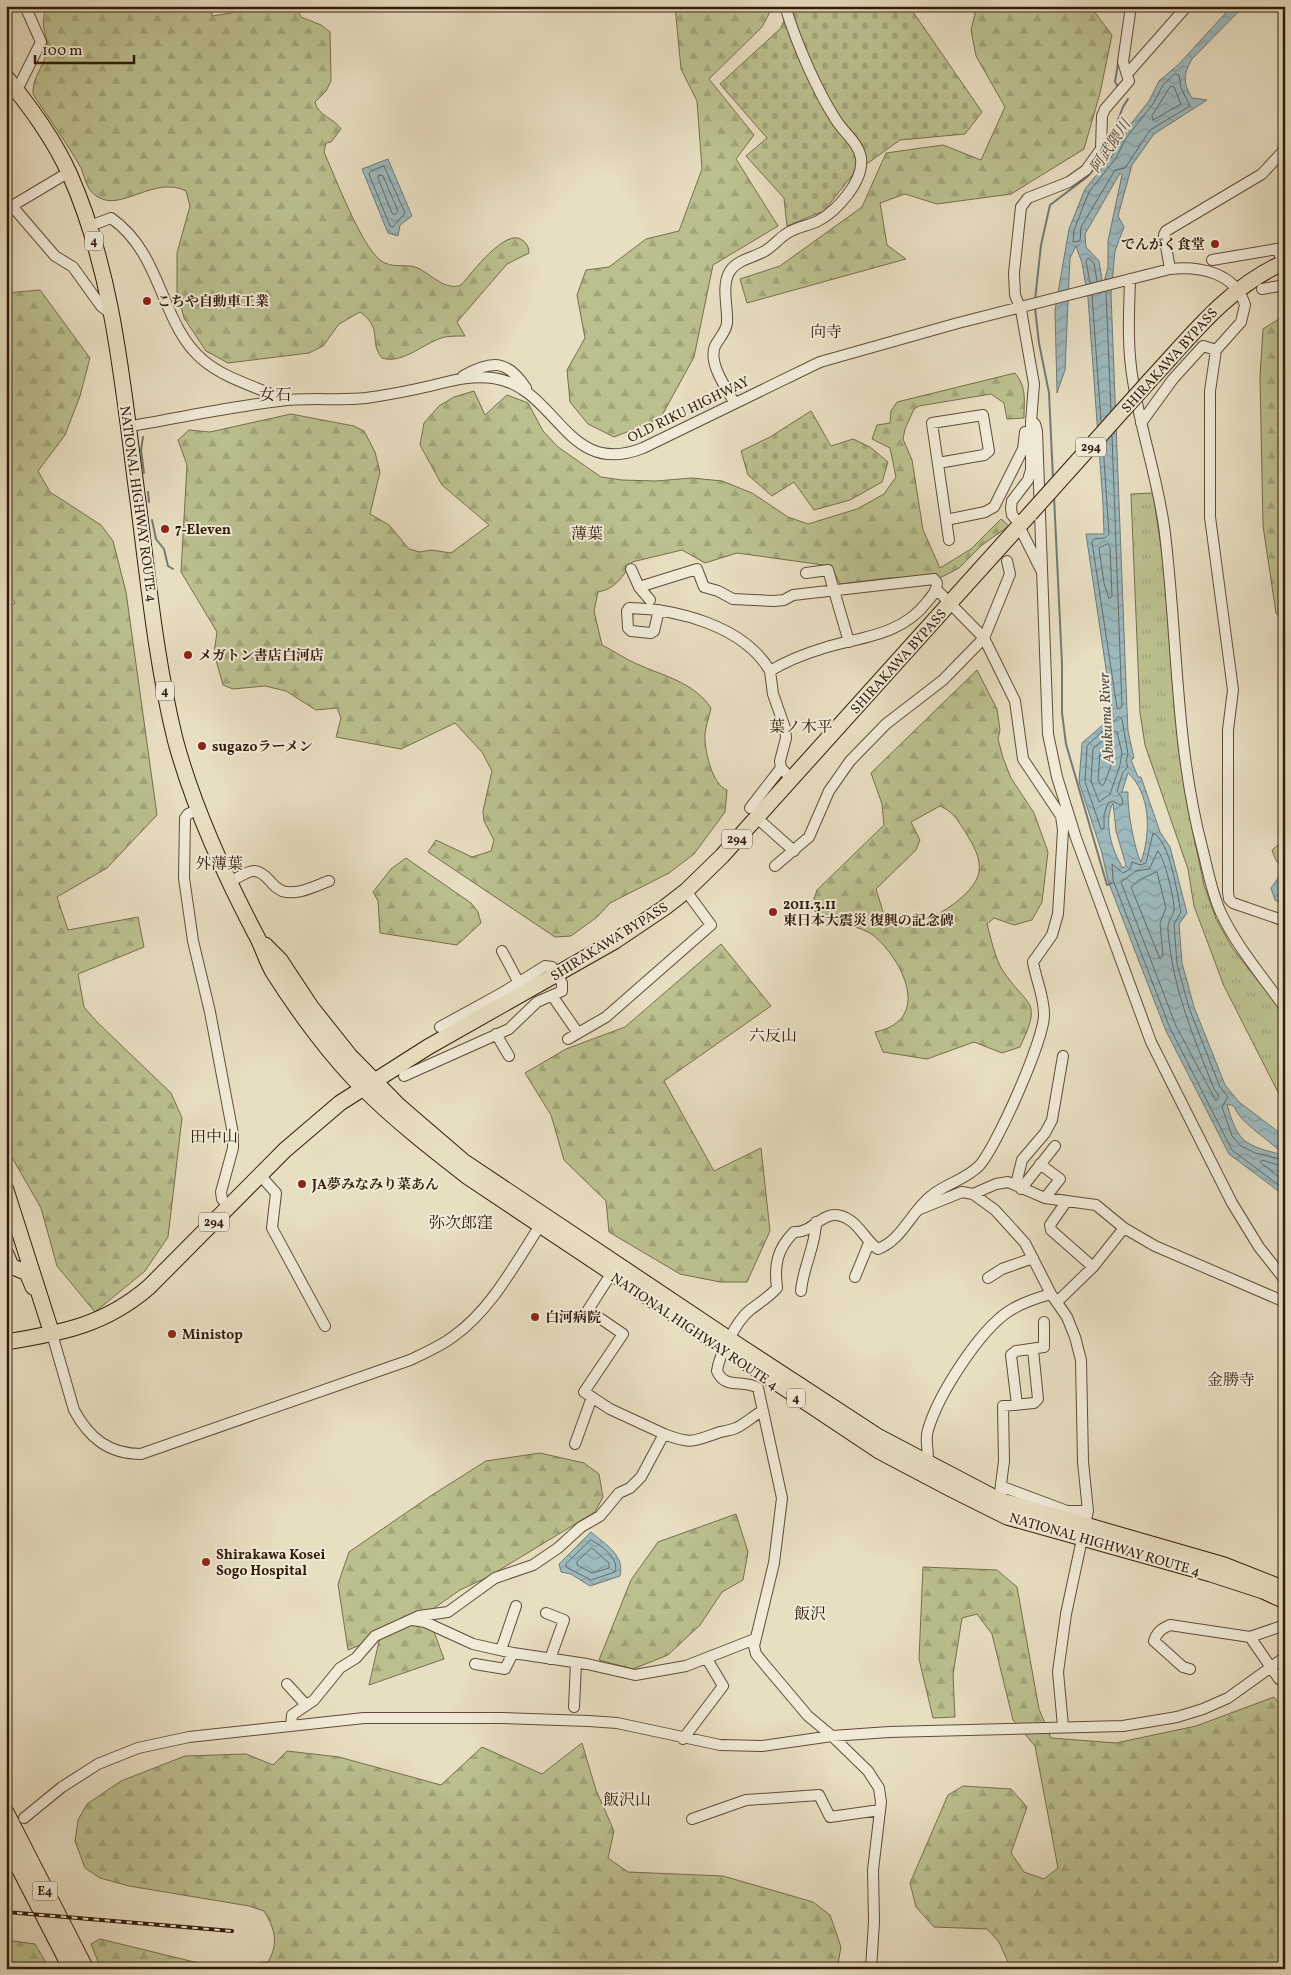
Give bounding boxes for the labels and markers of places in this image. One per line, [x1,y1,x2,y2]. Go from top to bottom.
place label: でんがく食堂 [1121,236,1205,255]
marker: でんがく食堂 [1209,238,1221,250]
place label: こちや自動車工業 [157,293,269,312]
marker: こちや自動車工業 [141,295,153,307]
place label: 7-Eleven [175,521,231,540]
marker: 7-Eleven [159,523,171,535]
place label: メガトン書店白河店 [198,647,324,666]
marker: メガトン書店白河店 [182,649,194,661]
place label: sugazoラーメン [212,738,313,757]
marker: sugazoラーメン [196,740,208,752]
place label: 2011.3.11 東日本大震災 復興の記念碑 [783,896,954,931]
marker: 2011.3.11 東日本大震災 復興の記念碑 [767,906,779,918]
place label: JA夢みなみり菜あん [311,1176,439,1195]
marker: JA夢みなみり菜あん [296,1178,308,1190]
place label: 白河病院 [545,1309,601,1328]
marker: 白河病院 [529,1311,541,1323]
place label: Ministop [182,1326,243,1345]
marker: Ministop [166,1328,178,1340]
place label: Shirakawa Kosei Sogo Hospital [216,1546,325,1581]
marker: Shirakawa Kosei Sogo Hospital [200,1556,212,1568]

